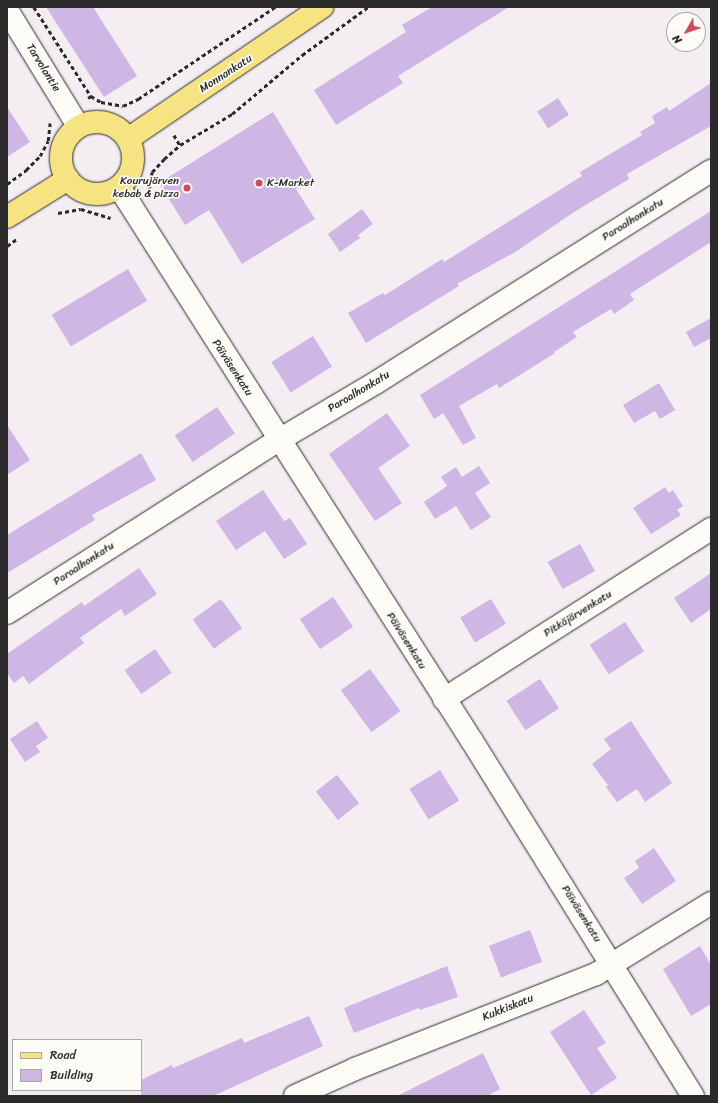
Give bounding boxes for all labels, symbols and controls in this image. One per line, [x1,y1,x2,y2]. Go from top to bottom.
north arrow [666,12,706,52]
text: N [667,30,687,48]
street label: Tarvolantie [23,42,63,94]
street label: Monnankatu [197,52,255,96]
place label: Kourujärven kebab & pizza [113,175,179,201]
place label: K-Market [267,176,314,190]
marker: K-Market [254,178,264,188]
marker: Kourujärven kebab & pizza [182,183,192,193]
street label: Paroalhonkatu [600,196,666,244]
street label: Päiväsenkatu [209,337,255,399]
street label: Paroalhonkatu [326,368,392,416]
street label: Paroalhonkatu [51,539,117,589]
street label: Pitkäjärvenkatu [541,588,615,640]
street label: Päiväsenkatu [383,610,429,672]
street label: Päiväsenkatu [558,883,604,945]
street label: Kukkiskatu [481,992,535,1024]
legend [12,1039,142,1091]
text: Road [50,1044,76,1066]
text: Building [50,1064,93,1086]

